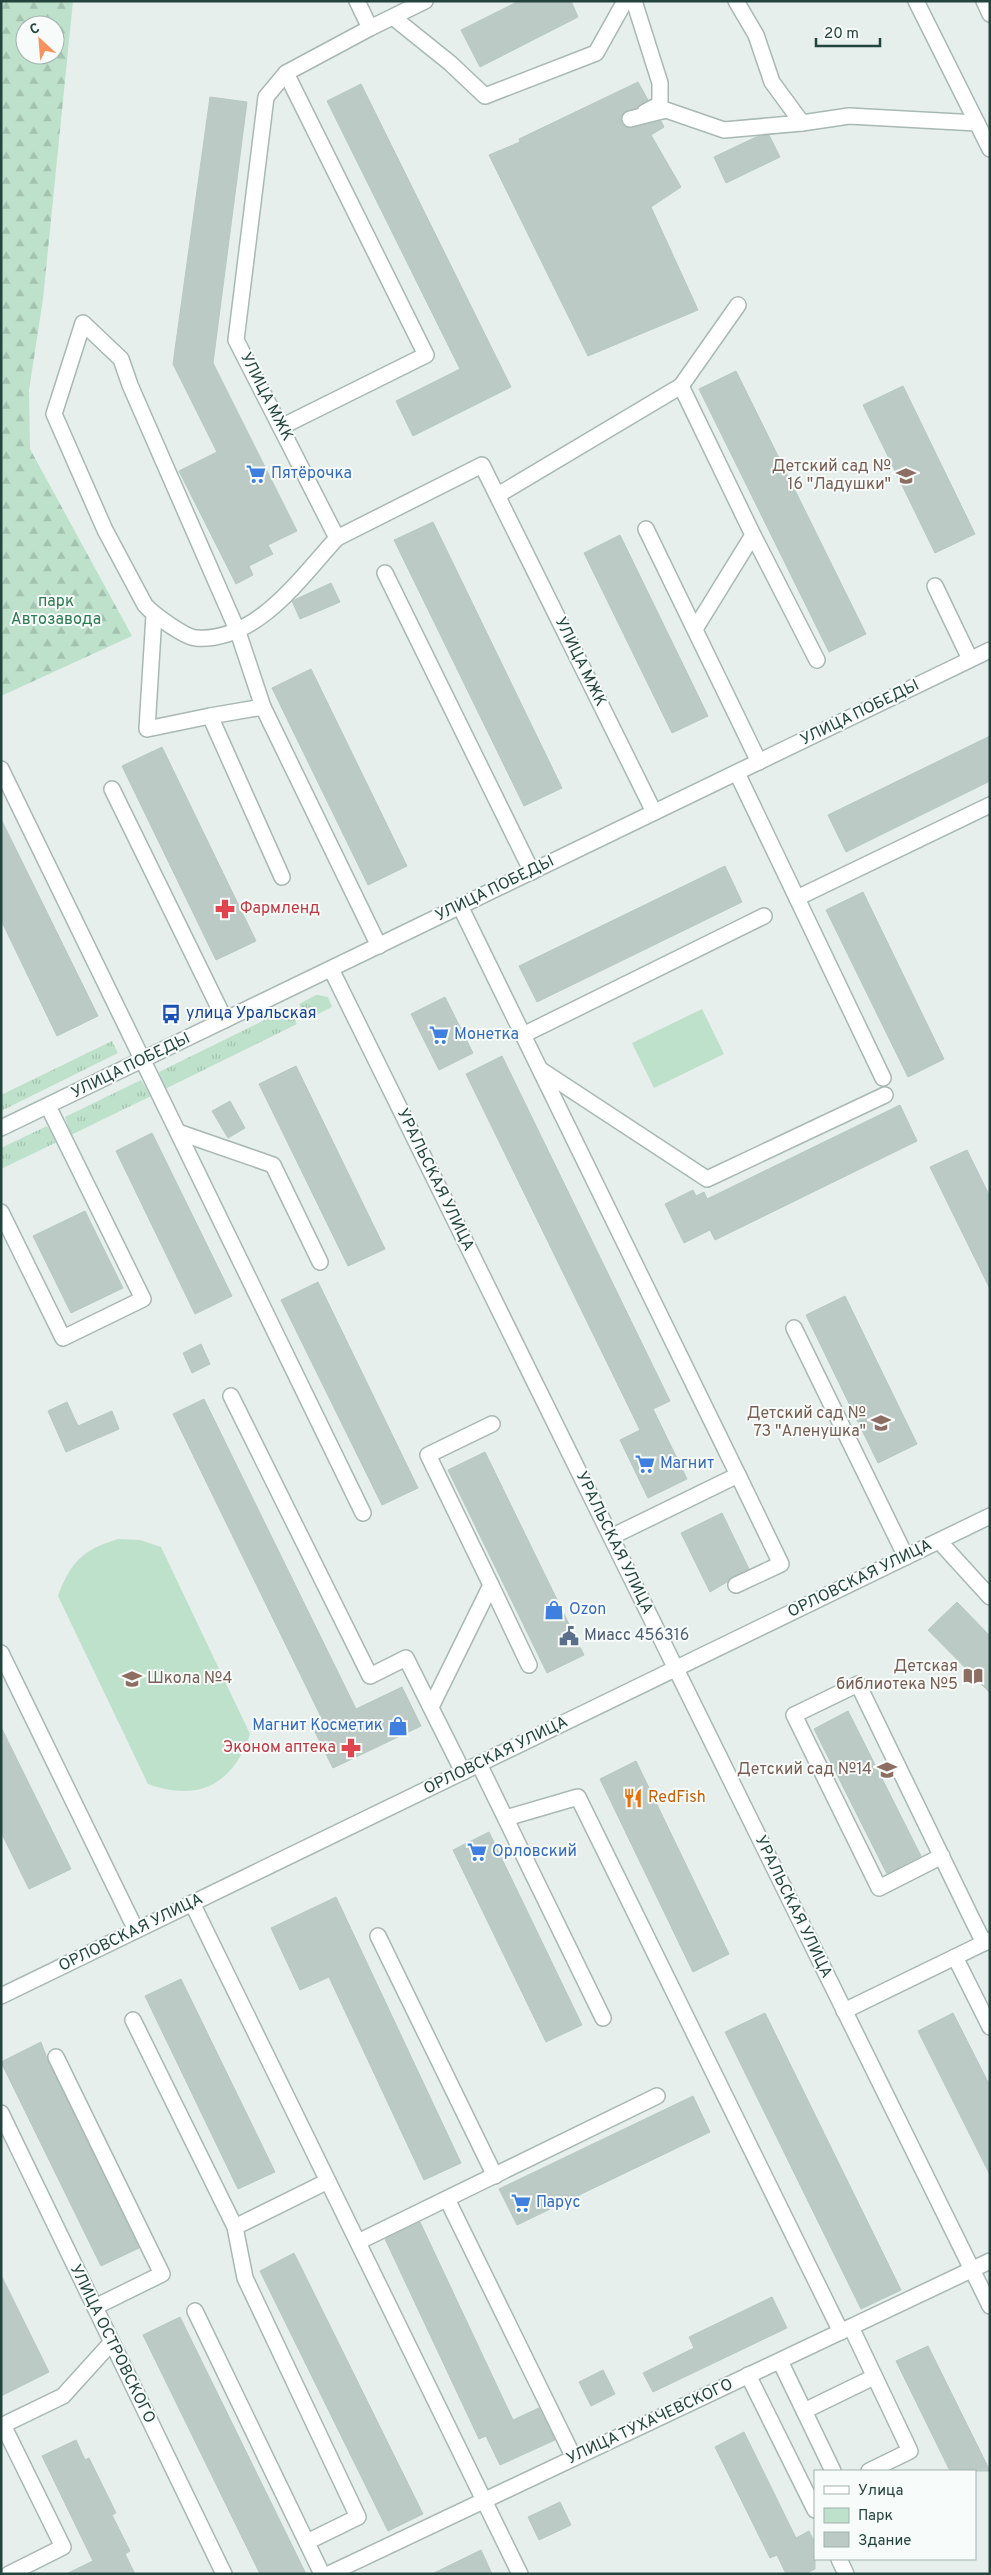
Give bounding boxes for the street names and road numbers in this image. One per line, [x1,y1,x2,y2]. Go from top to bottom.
street label: УЛИЦА МЖК [235,349,297,445]
street label: УЛИЦА МЖК [550,614,610,710]
street label: УЛИЦА ПОБЕДЫ [797,676,923,750]
street label: УЛИЦА ПОБЕДЫ [432,852,558,926]
street label: УЛИЦА ПОБЕДЫ [68,1029,194,1103]
street label: УРАЛЬСКАЯ УЛИЦА [392,1105,478,1255]
street label: УРАЛЬСКАЯ УЛИЦА [571,1468,657,1618]
street label: ОРЛОВСКАЯ УЛИЦА [785,1535,935,1623]
street label: ОРЛОВСКАЯ УЛИЦА [421,1712,571,1800]
street label: УРАЛЬСКАЯ УЛИЦА [750,1832,836,1982]
street label: ОРЛОВСКАЯ УЛИЦА [56,1889,206,1977]
street label: УЛИЦА ОСТРОВСКОГО [65,2261,159,2427]
street label: УЛИЦА ТУХАЧЕВСКОГО [564,2375,736,2469]

